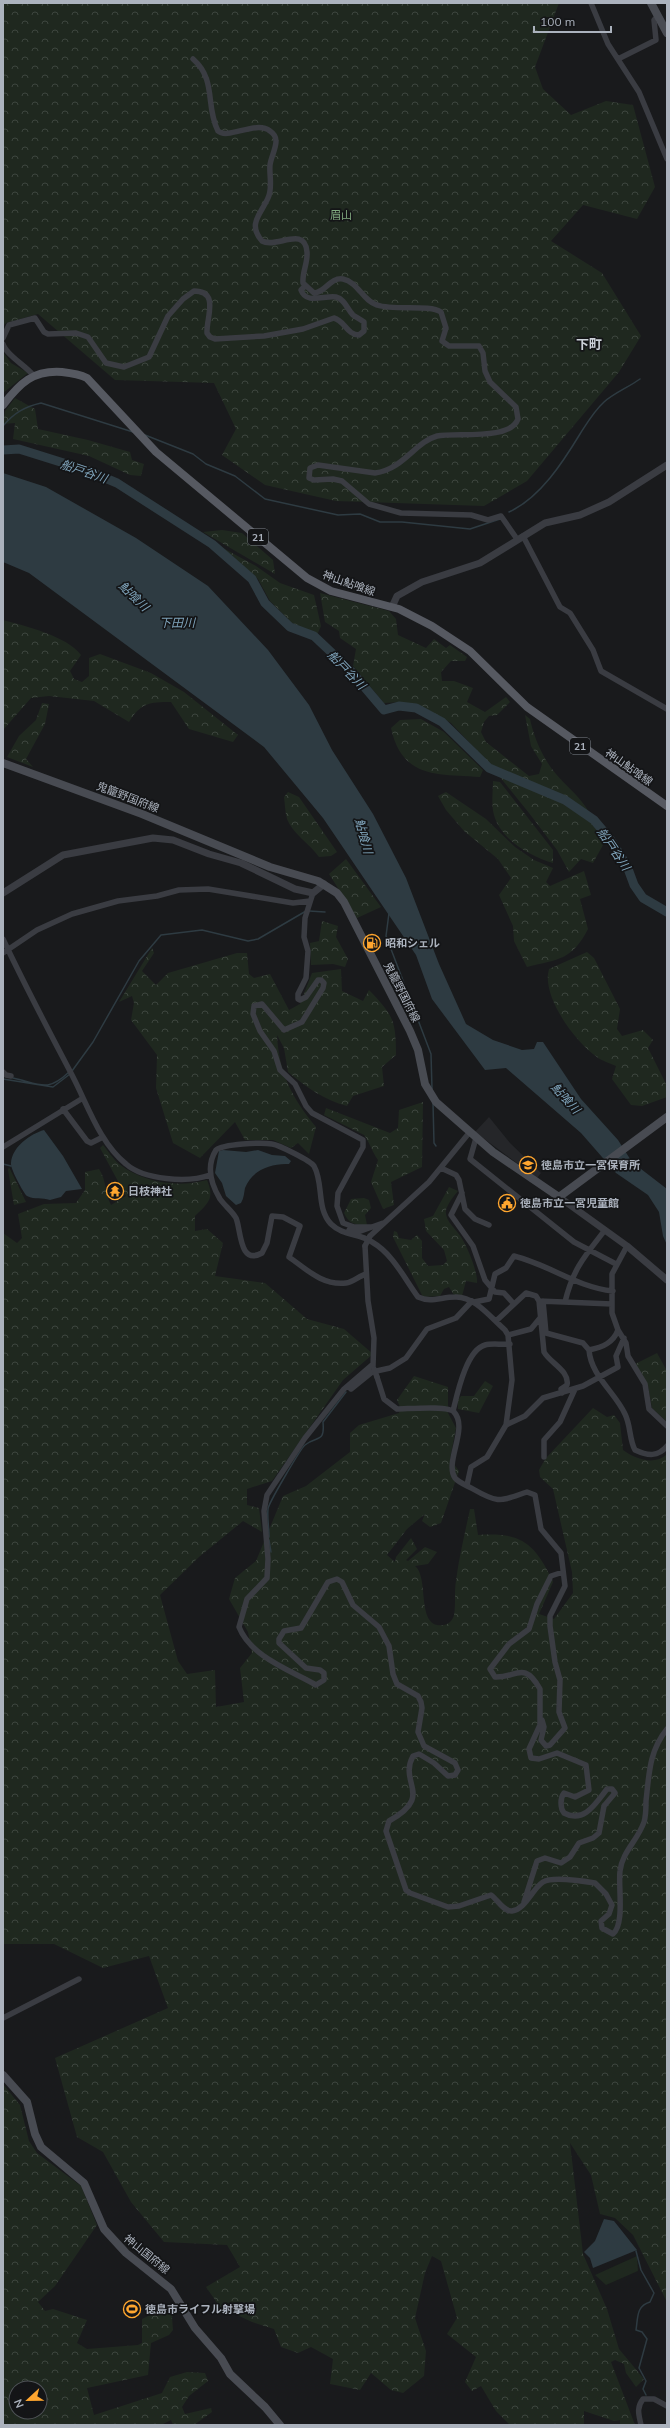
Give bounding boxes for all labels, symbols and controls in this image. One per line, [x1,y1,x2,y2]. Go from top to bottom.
scale bar [534,8,611,34]
text: 100 m [540,14,575,29]
park label: 眉山 [330,208,352,222]
district label: 下町 [576,336,602,352]
water label: 船戸谷川 [59,456,111,487]
road number: 21 [248,529,268,545]
street label: 神山鮎喰線 [321,567,377,599]
water label: 鮎喰川 [116,578,154,615]
water label: 下田川 [159,615,197,630]
water label: 船戸谷川 [325,648,370,694]
road number: 21 [570,738,590,754]
street label: 神山鮎喰線 [602,745,656,789]
street label: 鬼籠野国府線 [95,779,161,815]
water label: 鮎喰川 [352,817,376,857]
water label: 船戸谷川 [594,825,635,875]
fuel station icon: 昭和シェル [362,933,382,953]
place label: 昭和シェル [385,936,440,950]
street label: 鬼籠野国府線 [381,959,423,1025]
water label: 鮎喰川 [548,1080,585,1118]
school or university icon: 徳島市立一宮保育所 [518,1155,538,1175]
place label: 徳島市立一宮保育所 [541,1158,640,1172]
temple icon: 日枝神社 [105,1181,125,1201]
place label: 日枝神社 [128,1184,172,1198]
public building icon: 徳島市立一宮児童館 [497,1193,517,1213]
place label: 徳島市立一宮児童館 [520,1196,619,1210]
street label: 神山国府線 [121,2231,173,2277]
sports icon: 徳島市ライフル射撃場 [122,2299,142,2319]
place label: 徳島市ライフル射撃場 [145,2302,255,2316]
north arrow [8,2380,48,2420]
text: N [11,2397,27,2410]

